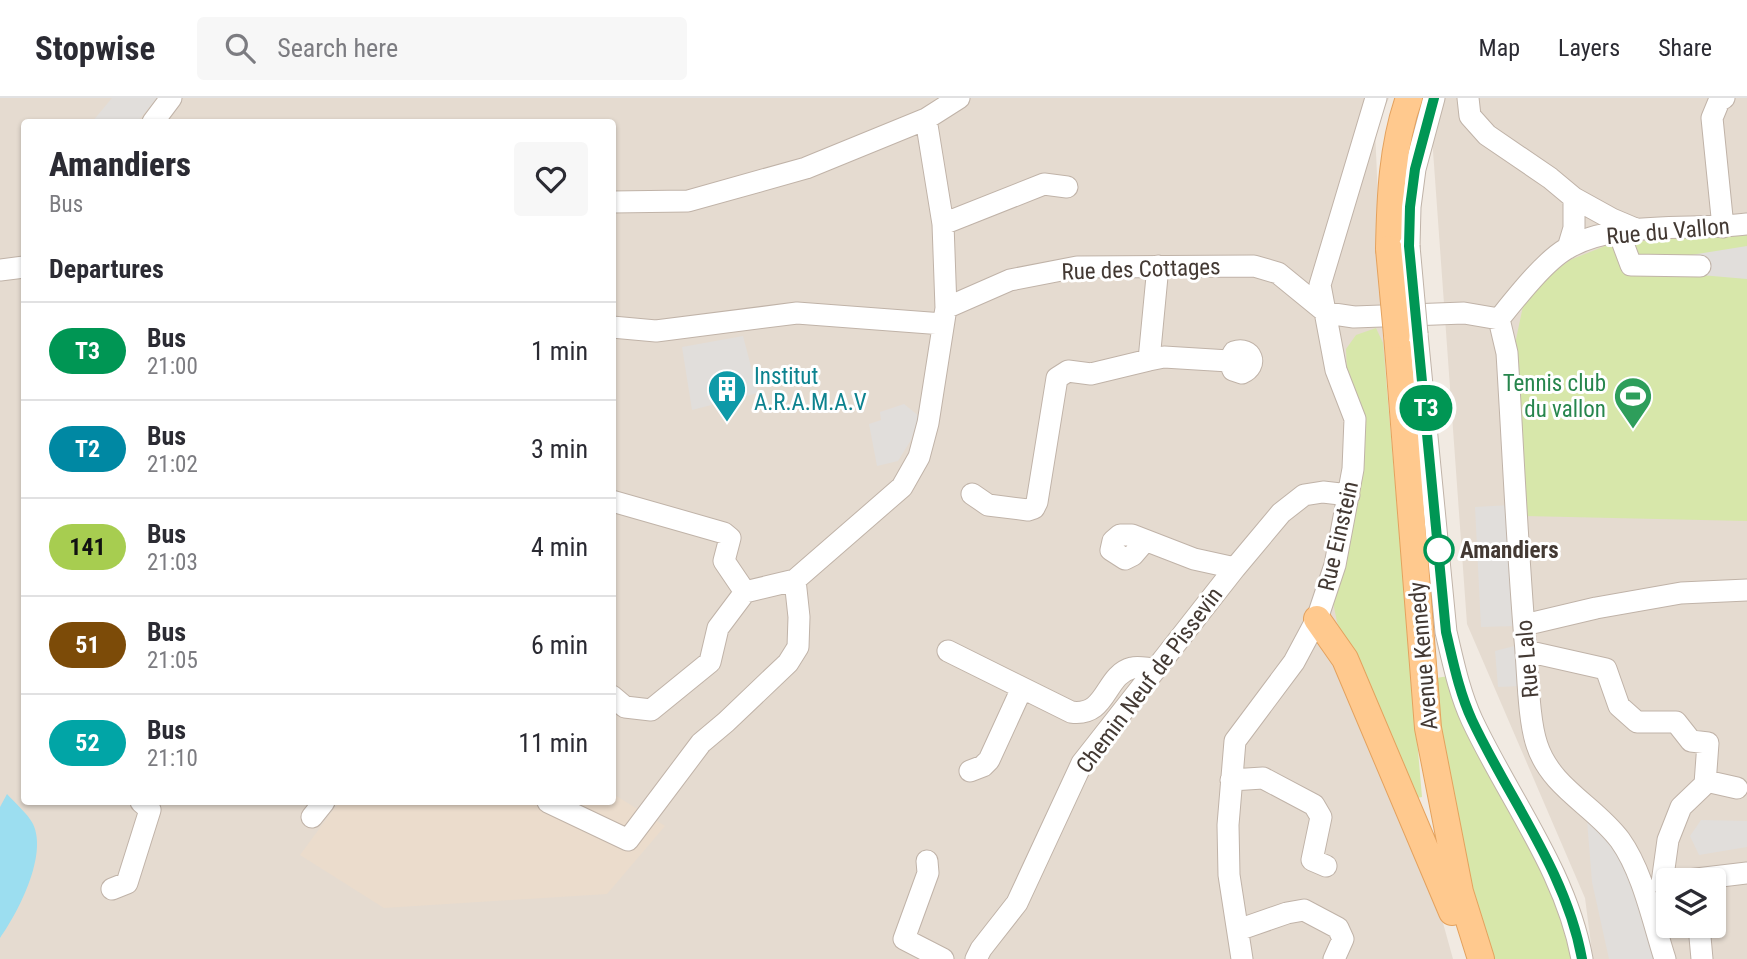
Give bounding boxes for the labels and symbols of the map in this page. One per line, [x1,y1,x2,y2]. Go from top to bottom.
street label: Rue du Vallon [1605,213,1731,250]
street label: Rue des Cottages [1061,253,1221,286]
place label: Institut A.R.A.M.A.V [754,363,867,416]
building icon: Institut A.R.A.M.A.V [706,368,748,423]
place label: Tennis club du vallon [1503,370,1606,423]
sports icon: Tennis club du vallon [1612,375,1654,430]
line badge: T3 [1394,385,1458,431]
street label: Rue Einstein [1313,479,1364,594]
marker: Amandiers [1424,535,1454,565]
place label: Amandiers [1460,537,1559,564]
street label: Avenue Kennedy [1404,580,1443,731]
street label: Chemin Neuf de Pissevin [1071,582,1228,779]
street label: Rue Lalo [1511,619,1544,699]

